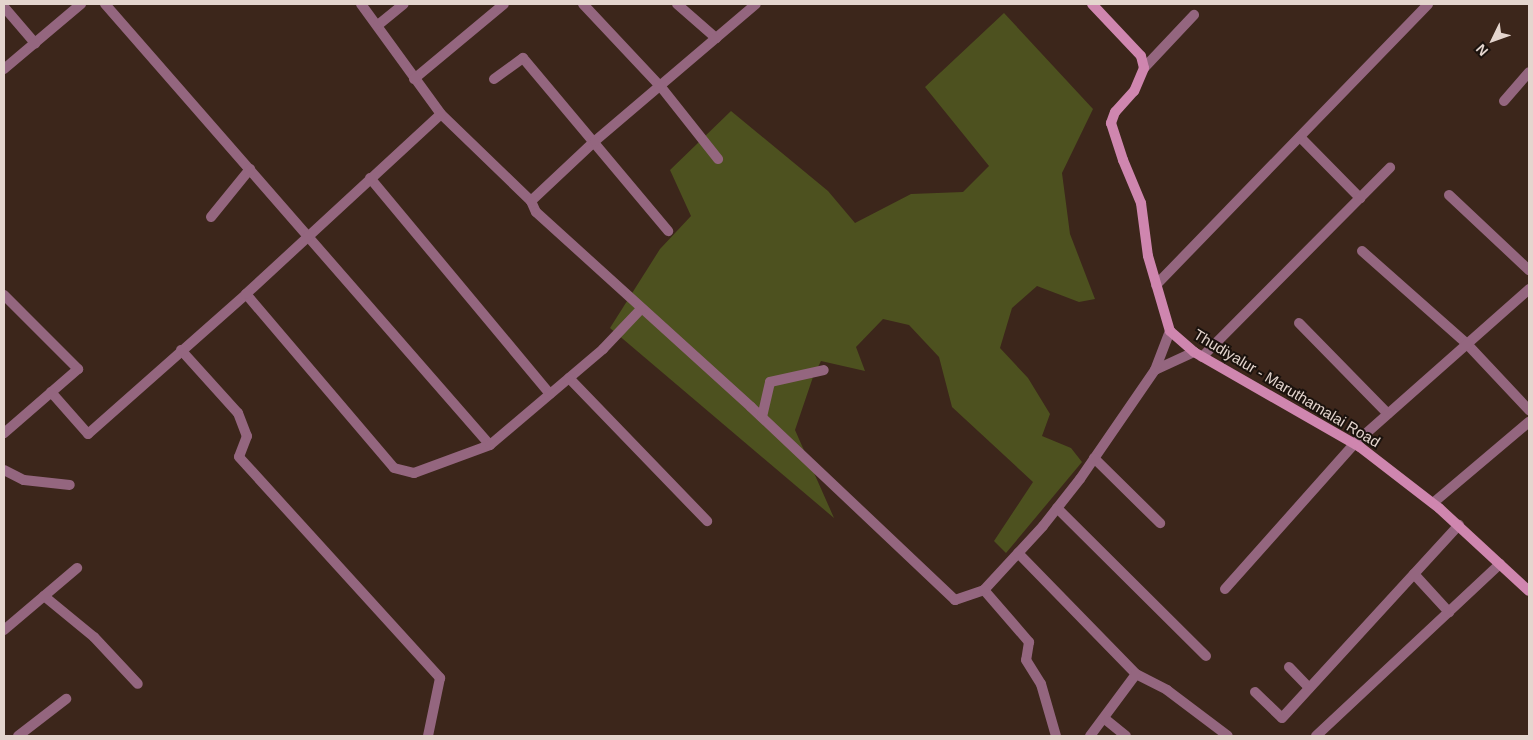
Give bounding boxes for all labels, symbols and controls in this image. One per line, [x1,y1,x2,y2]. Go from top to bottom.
north arrow [1468,15,1518,65]
text: N [1473,41,1491,59]
street label: Thudiyalur - Maruthamalai Road [1191,325,1383,451]

